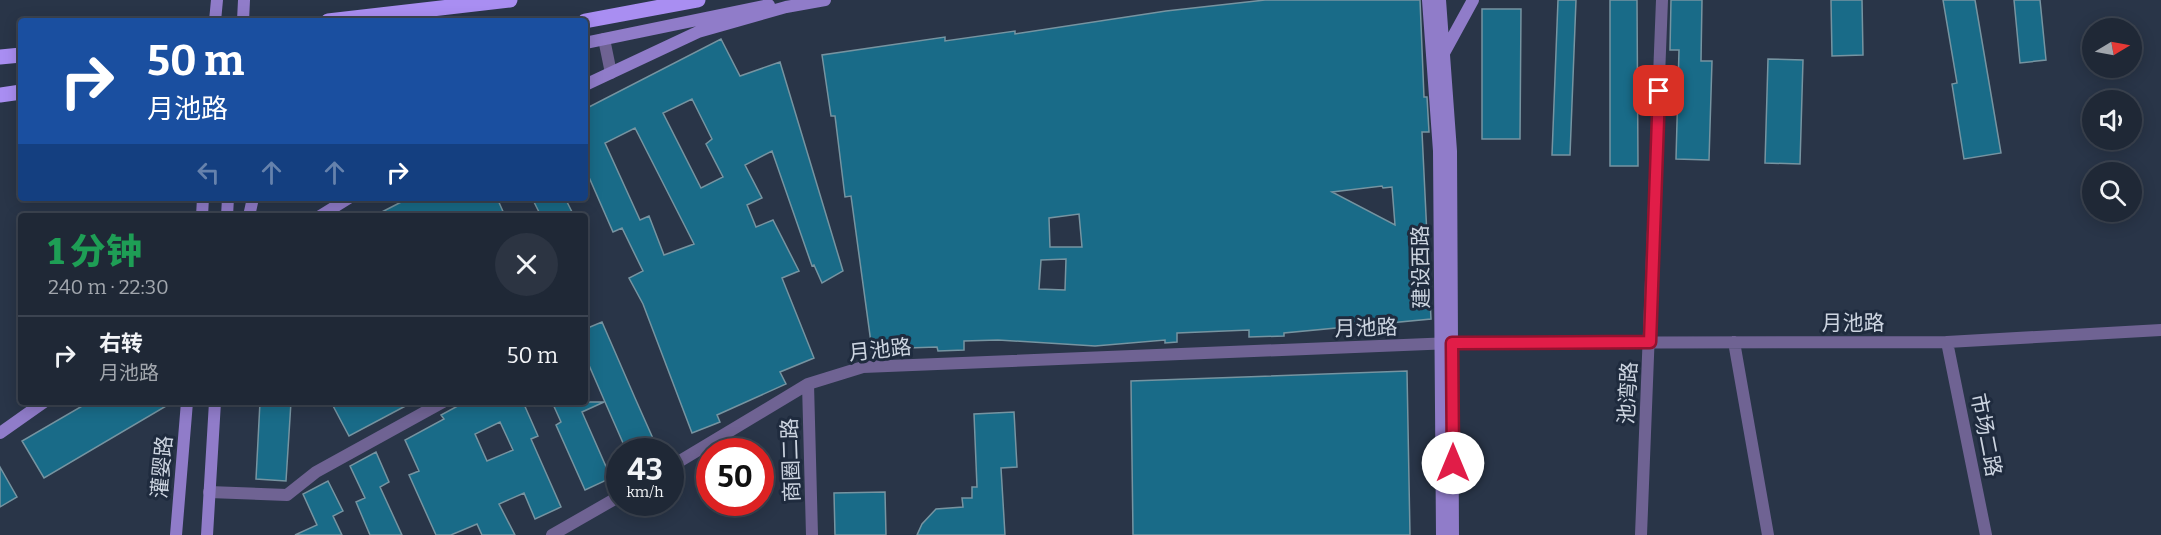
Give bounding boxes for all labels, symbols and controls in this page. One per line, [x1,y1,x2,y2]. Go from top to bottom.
north arrow [2082,18,2142,78]
map controls [2082,18,2142,222]
text: 50 m [147,36,244,86]
icon: right [48,42,126,120]
pin [1633,65,1684,116]
icon: arrive [1642,74,1675,107]
button: sound [2082,90,2142,150]
text: 月池路 [147,93,228,125]
icon: left [192,156,225,189]
icon: ahead [255,156,288,189]
icon: ahead [318,156,351,189]
icon: right [381,156,414,189]
button: search [2082,162,2142,222]
street label: 建设西路 [1407,225,1435,309]
text: 1 分钟 [48,230,142,274]
button: close [495,233,558,296]
text: 240 m · 22:30 [48,275,169,299]
street label: 月池路 [1822,310,1885,336]
street label: 月池路 [1334,314,1398,342]
text: 右转 [99,330,143,357]
street label: 月池路 [847,334,913,366]
icon: right [48,339,81,372]
text: 50 m [507,342,558,369]
text: 月池路 [99,361,159,385]
street label: 池湾路 [1613,361,1643,425]
street label: 市场二路 [1965,391,2007,479]
street label: 商圈二路 [777,418,805,502]
position arrow [1421,431,1485,495]
street label: 灌婴路 [146,434,178,500]
speed limit sign: 50 [696,438,774,516]
text: 43 [627,452,663,488]
text: km/h [626,483,664,501]

